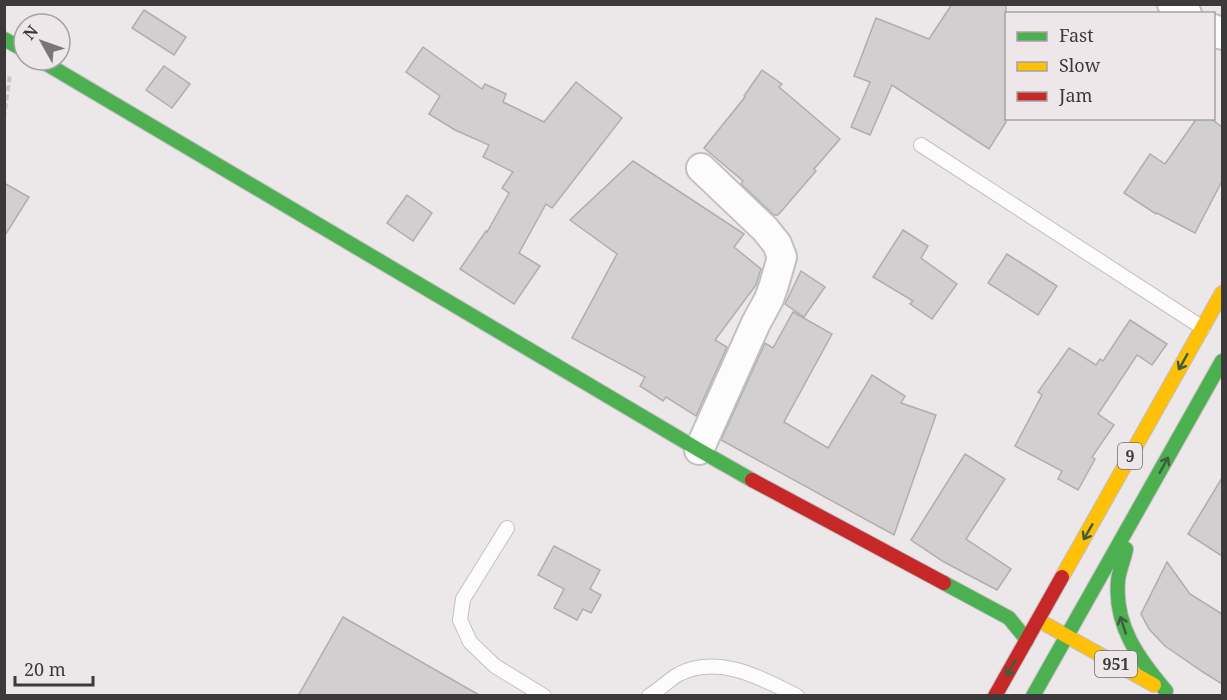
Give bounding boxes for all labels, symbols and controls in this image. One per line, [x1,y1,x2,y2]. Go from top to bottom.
north arrow [12,12,72,72]
legend [1005,12,1215,120]
text: N [18,20,43,44]
text: Fast [1059,23,1094,47]
text: Slow [1059,53,1101,77]
text: Jam [1058,83,1093,107]
one-way arrow [1177,353,1189,370]
road number: 9 [1118,443,1142,469]
one-way arrow [1158,457,1170,474]
one-way arrow [1081,523,1093,540]
one-way arrow [1117,616,1128,635]
scale bar [15,649,93,687]
road number: 951 [1095,651,1137,677]
text: 20 m [24,657,66,681]
one-way arrow [1005,659,1017,676]

